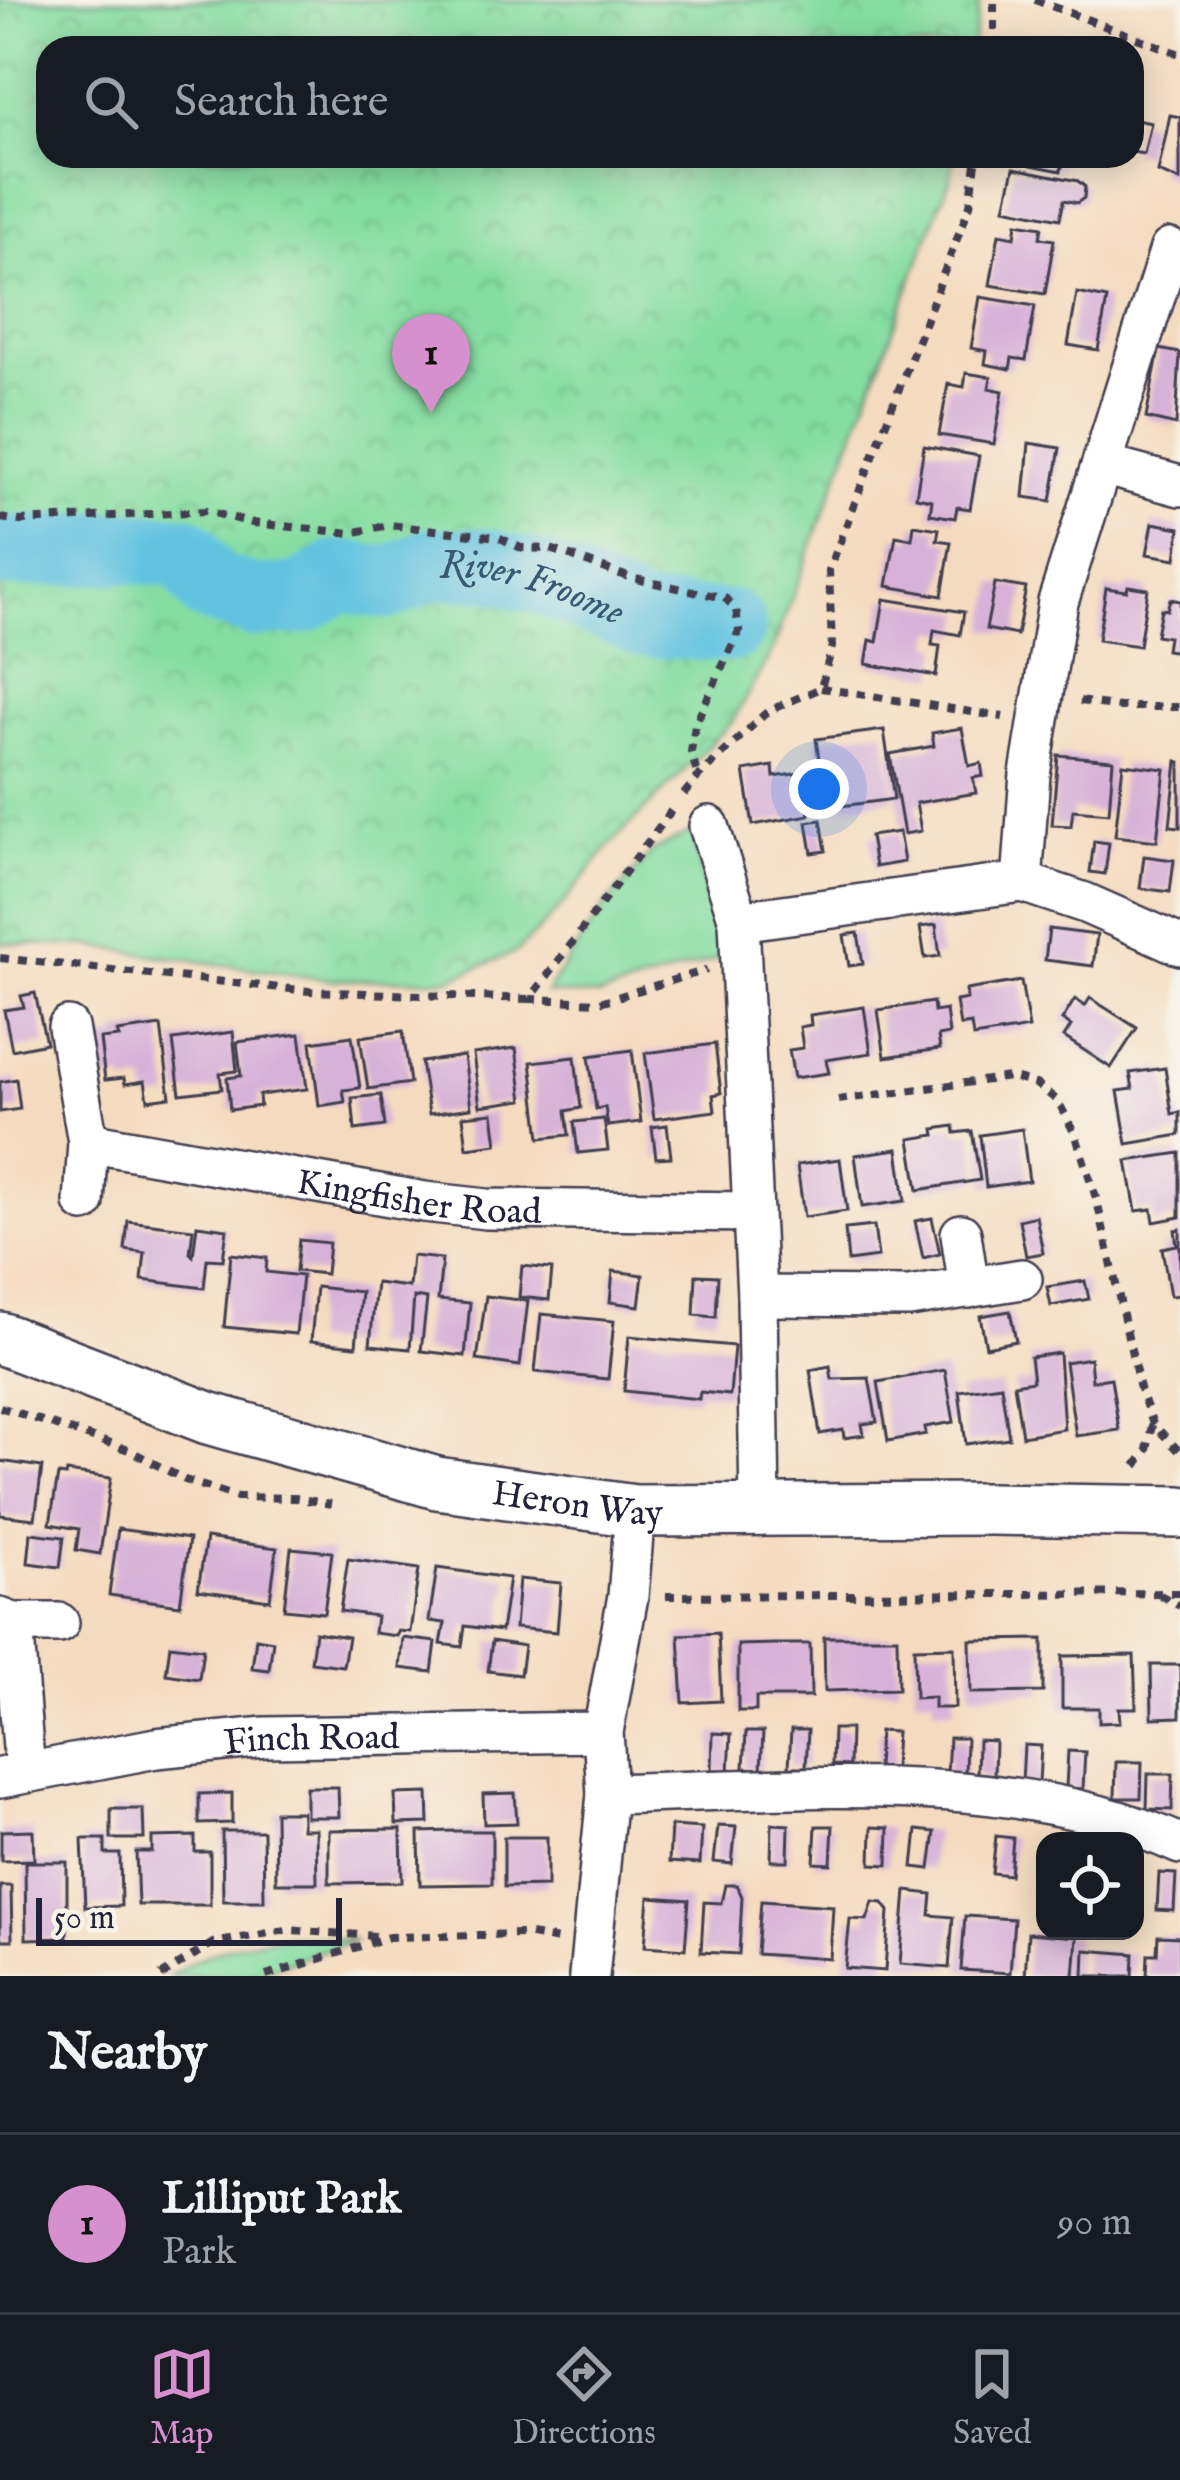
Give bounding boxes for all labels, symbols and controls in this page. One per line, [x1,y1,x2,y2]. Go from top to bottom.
search box [36,36,1144,168]
icon: search [78,69,144,135]
text: Search here [174,74,388,131]
pin: 1 [392,314,470,413]
water label: River Froome [439,543,631,638]
your location [789,759,849,819]
street label: Kingfisher Road [293,1160,542,1236]
street label: Heron Way [489,1471,663,1537]
street label: Finch Road [222,1715,401,1767]
map controls [1036,1832,1144,1940]
button: locate [1036,1832,1144,1940]
scale bar [36,1892,342,1945]
text: 50 m [54,1898,115,1940]
text: Nearby [48,2022,207,2087]
text: Lilliput Park [162,2171,401,2228]
text: 1 [80,2199,94,2248]
text: 90 m [1057,2199,1132,2248]
text: Park [162,2228,236,2277]
tab: Map [149,2341,215,2455]
tab: Directions [512,2341,656,2455]
tab: Saved [953,2341,1031,2455]

